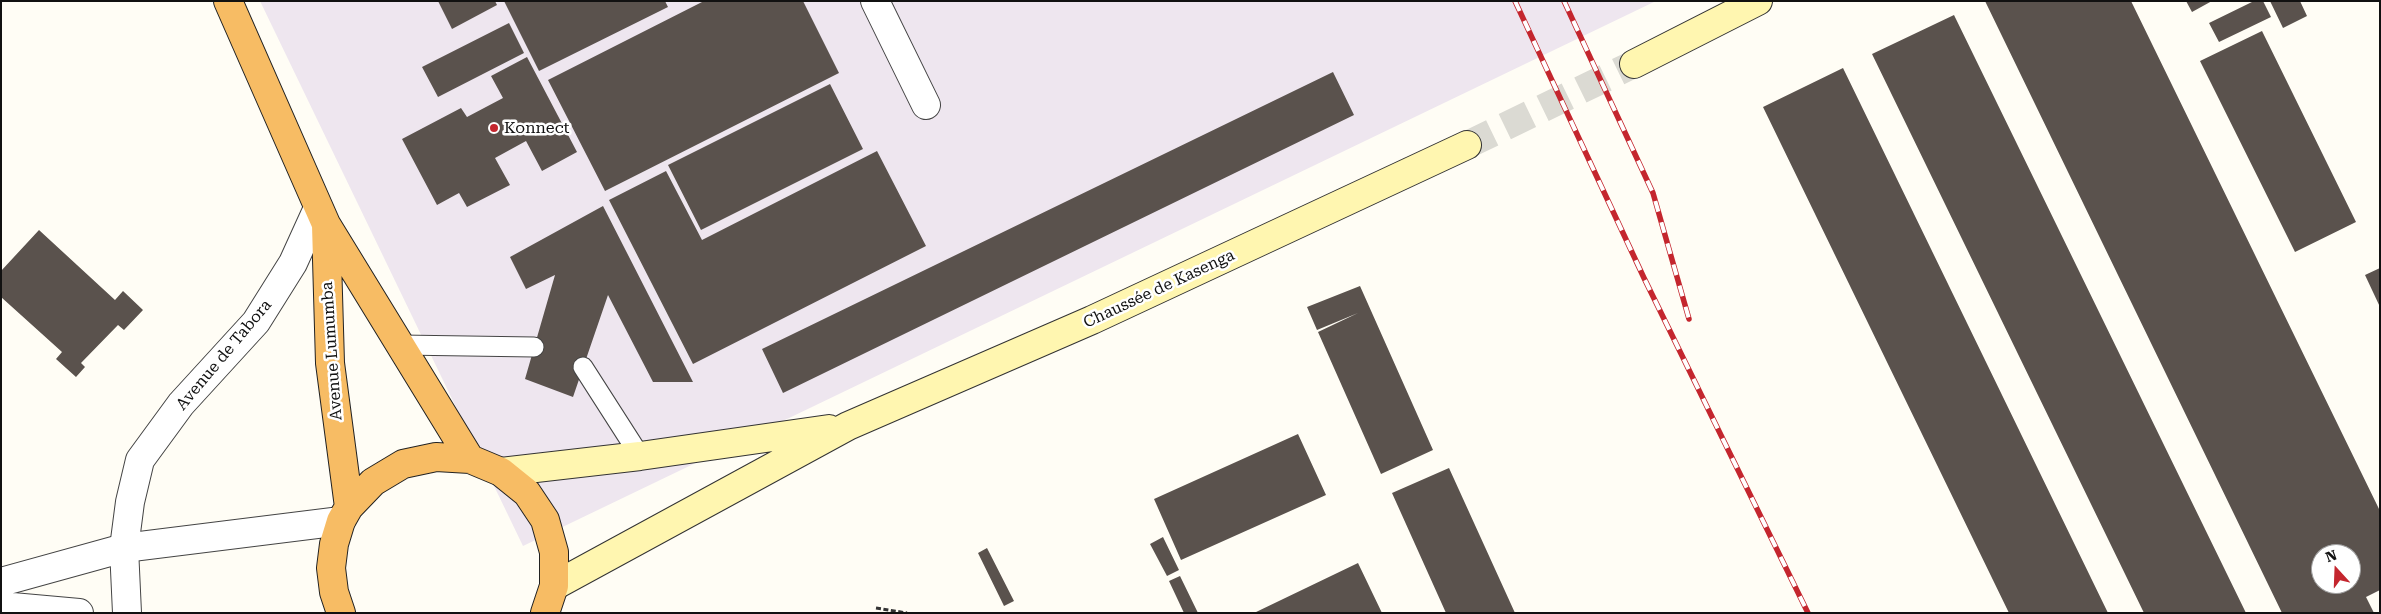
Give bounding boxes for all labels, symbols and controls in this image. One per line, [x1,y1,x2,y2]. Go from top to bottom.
place label: Konnect [504,118,570,138]
marker: Konnect [488,122,500,134]
street label: Chaussée de Kasenga [1080,246,1238,332]
street label: Avenue Lumumba [318,281,346,421]
street label: Avenue de Tabora [172,296,276,414]
north arrow [2311,544,2361,594]
text: N [2323,546,2339,565]

